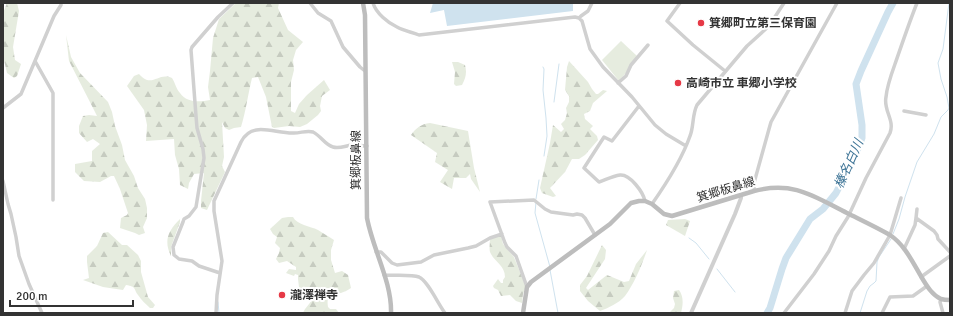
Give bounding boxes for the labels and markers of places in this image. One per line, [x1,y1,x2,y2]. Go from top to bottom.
place label: 箕郷町立第三保育園 [709,16,817,31]
marker: 箕郷町立第三保育園 [696,18,706,28]
place label: 高崎市立 車郷小学校 [686,76,797,91]
marker: 高崎市立 車郷小学校 [673,78,683,88]
place label: 瀧澤禅寺 [290,288,338,303]
marker: 瀧澤禅寺 [277,290,287,300]

